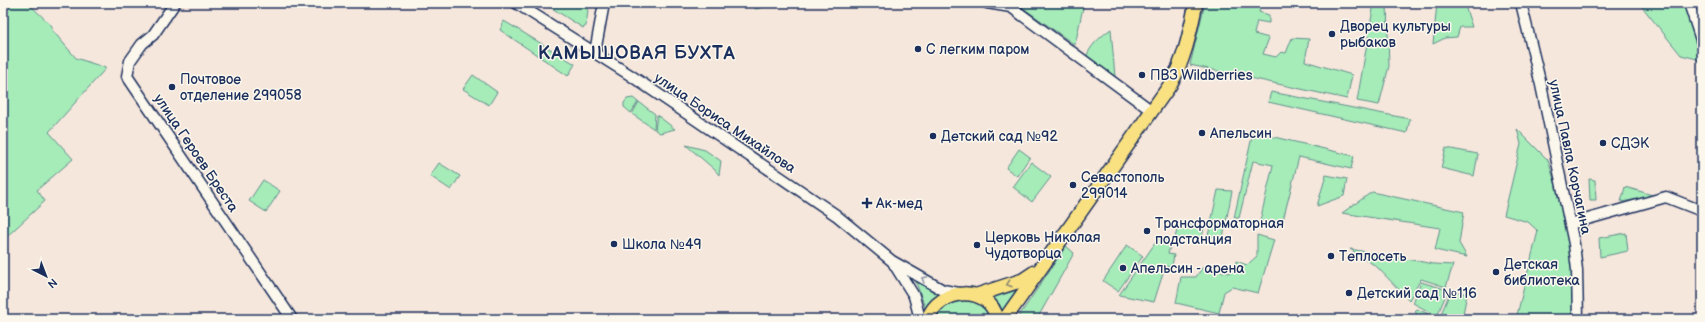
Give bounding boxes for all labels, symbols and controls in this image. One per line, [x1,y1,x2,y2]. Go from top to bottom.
place label: Дворец культуры рыбаков [1340,18,1451,51]
marker: Дворец культуры рыбаков [1327,29,1337,39]
place label: С легким паром [926,41,1030,58]
district label: КАМЫШОВАЯ БУХТА [538,43,736,64]
marker: С легким паром [913,44,923,54]
place label: ПВЗ Wildberries [1150,67,1253,84]
street label: улица Бориса Михайлова [651,69,800,177]
marker: ПВЗ Wildberries [1137,70,1147,80]
place label: Почтовое отделение 299058 [180,71,302,104]
street label: улица Павла Корчагина [1545,78,1595,237]
marker: Почтовое отделение 299058 [167,82,177,92]
street label: улица Героев Бреста [150,91,242,216]
place label: Апельсин [1209,125,1272,142]
place label: Детский сад №92 [941,128,1058,145]
marker: Апельсин [1197,128,1207,138]
marker: Детский сад №92 [928,131,938,141]
place label: СДЭК [1611,135,1650,152]
marker: СДЭК [1598,138,1608,148]
place label: Севастополь 299014 [1081,169,1165,202]
marker: Севастополь 299014 [1068,180,1078,190]
place label: Ак-мед [875,195,923,212]
marker: Ак-мед [861,197,873,209]
place label: Трансформаторная подстанция [1155,215,1284,248]
marker: Трансформаторная подстанция [1142,226,1152,236]
place label: Церковь Николая Чудотворца [985,229,1101,262]
place label: Школа №49 [622,236,702,253]
marker: Школа №49 [609,239,619,249]
marker: Церковь Николая Чудотворца [972,240,982,250]
place label: Теплосеть [1339,248,1406,265]
marker: Теплосеть [1326,251,1336,261]
north arrow [26,256,66,296]
place label: Детская библиотека [1504,256,1580,289]
place label: Апельсин - арена [1130,260,1245,277]
marker: Апельсин - арена [1118,263,1128,273]
marker: Детская библиотека [1491,267,1501,277]
text: N [45,275,60,291]
one-way arrow [921,276,928,284]
one-way arrow [1006,280,1013,288]
place label: Детский сад №116 [1357,285,1477,302]
marker: Детский сад №116 [1344,288,1354,298]

